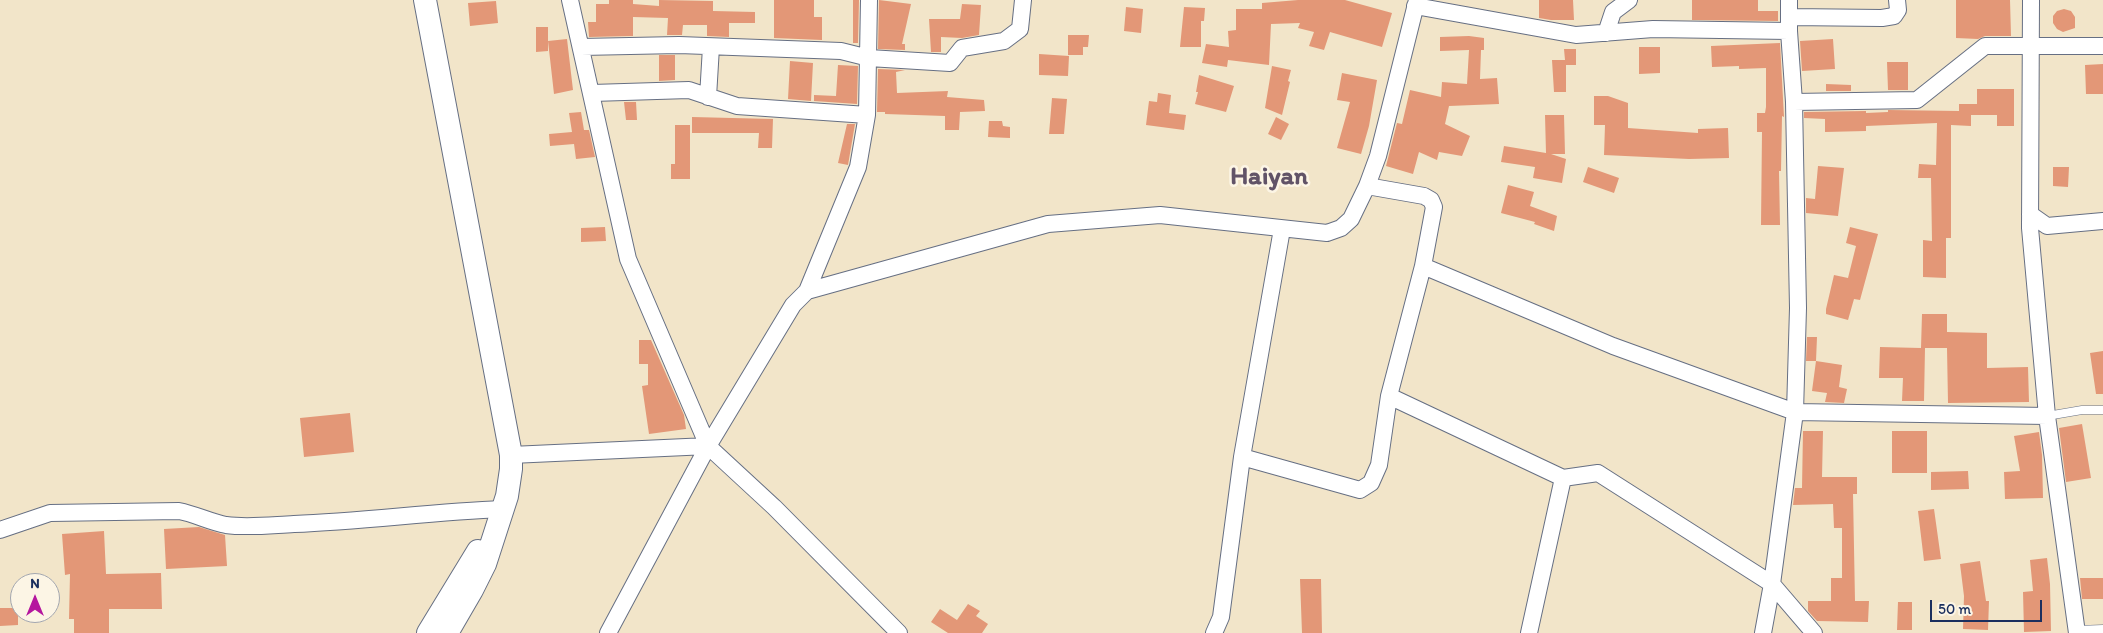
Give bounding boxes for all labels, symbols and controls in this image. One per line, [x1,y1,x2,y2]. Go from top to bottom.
district label: Haiyan [1230,161,1308,193]
north arrow [10,573,60,623]
text: N [30,575,40,592]
scale bar [1933,590,2046,622]
text: 50 m [1938,600,1971,618]

